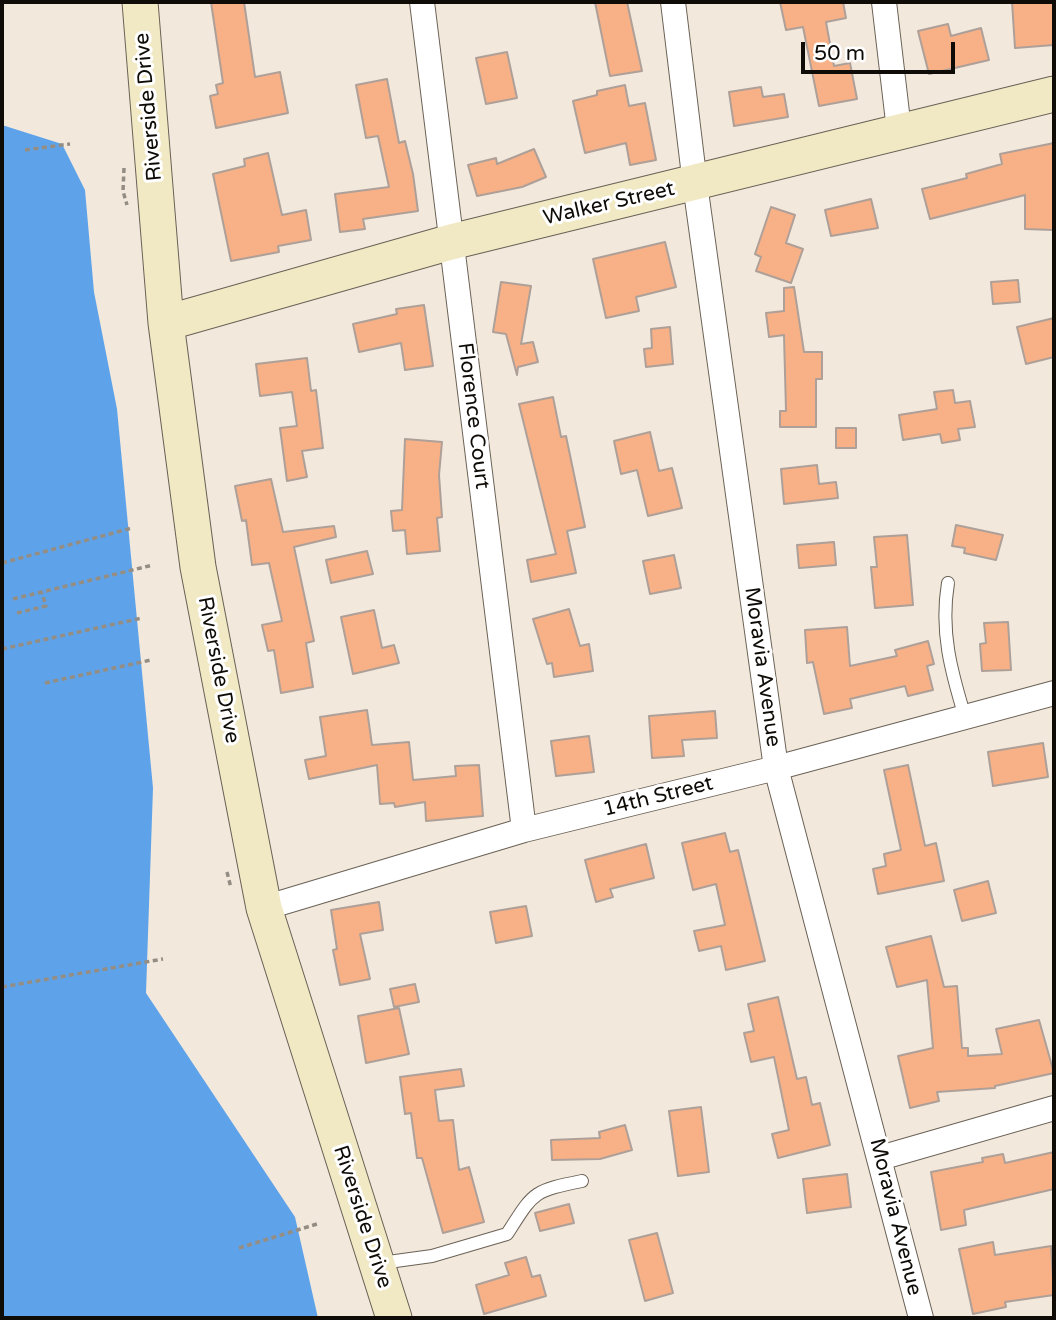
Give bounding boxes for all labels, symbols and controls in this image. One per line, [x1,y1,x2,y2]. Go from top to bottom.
scale bar [804,28,958,72]
street label: Riverside Drive [130,32,168,182]
text: 50 m [814,41,865,66]
street label: Walker Street [541,177,677,231]
street label: Florence Court [452,341,494,491]
street label: Moravia Avenue [738,585,786,749]
street label: Riverside Drive [191,595,245,745]
street label: 14th Street [600,771,716,823]
street label: Moravia Avenue [863,1136,927,1298]
street label: Riverside Drive [327,1142,397,1292]

